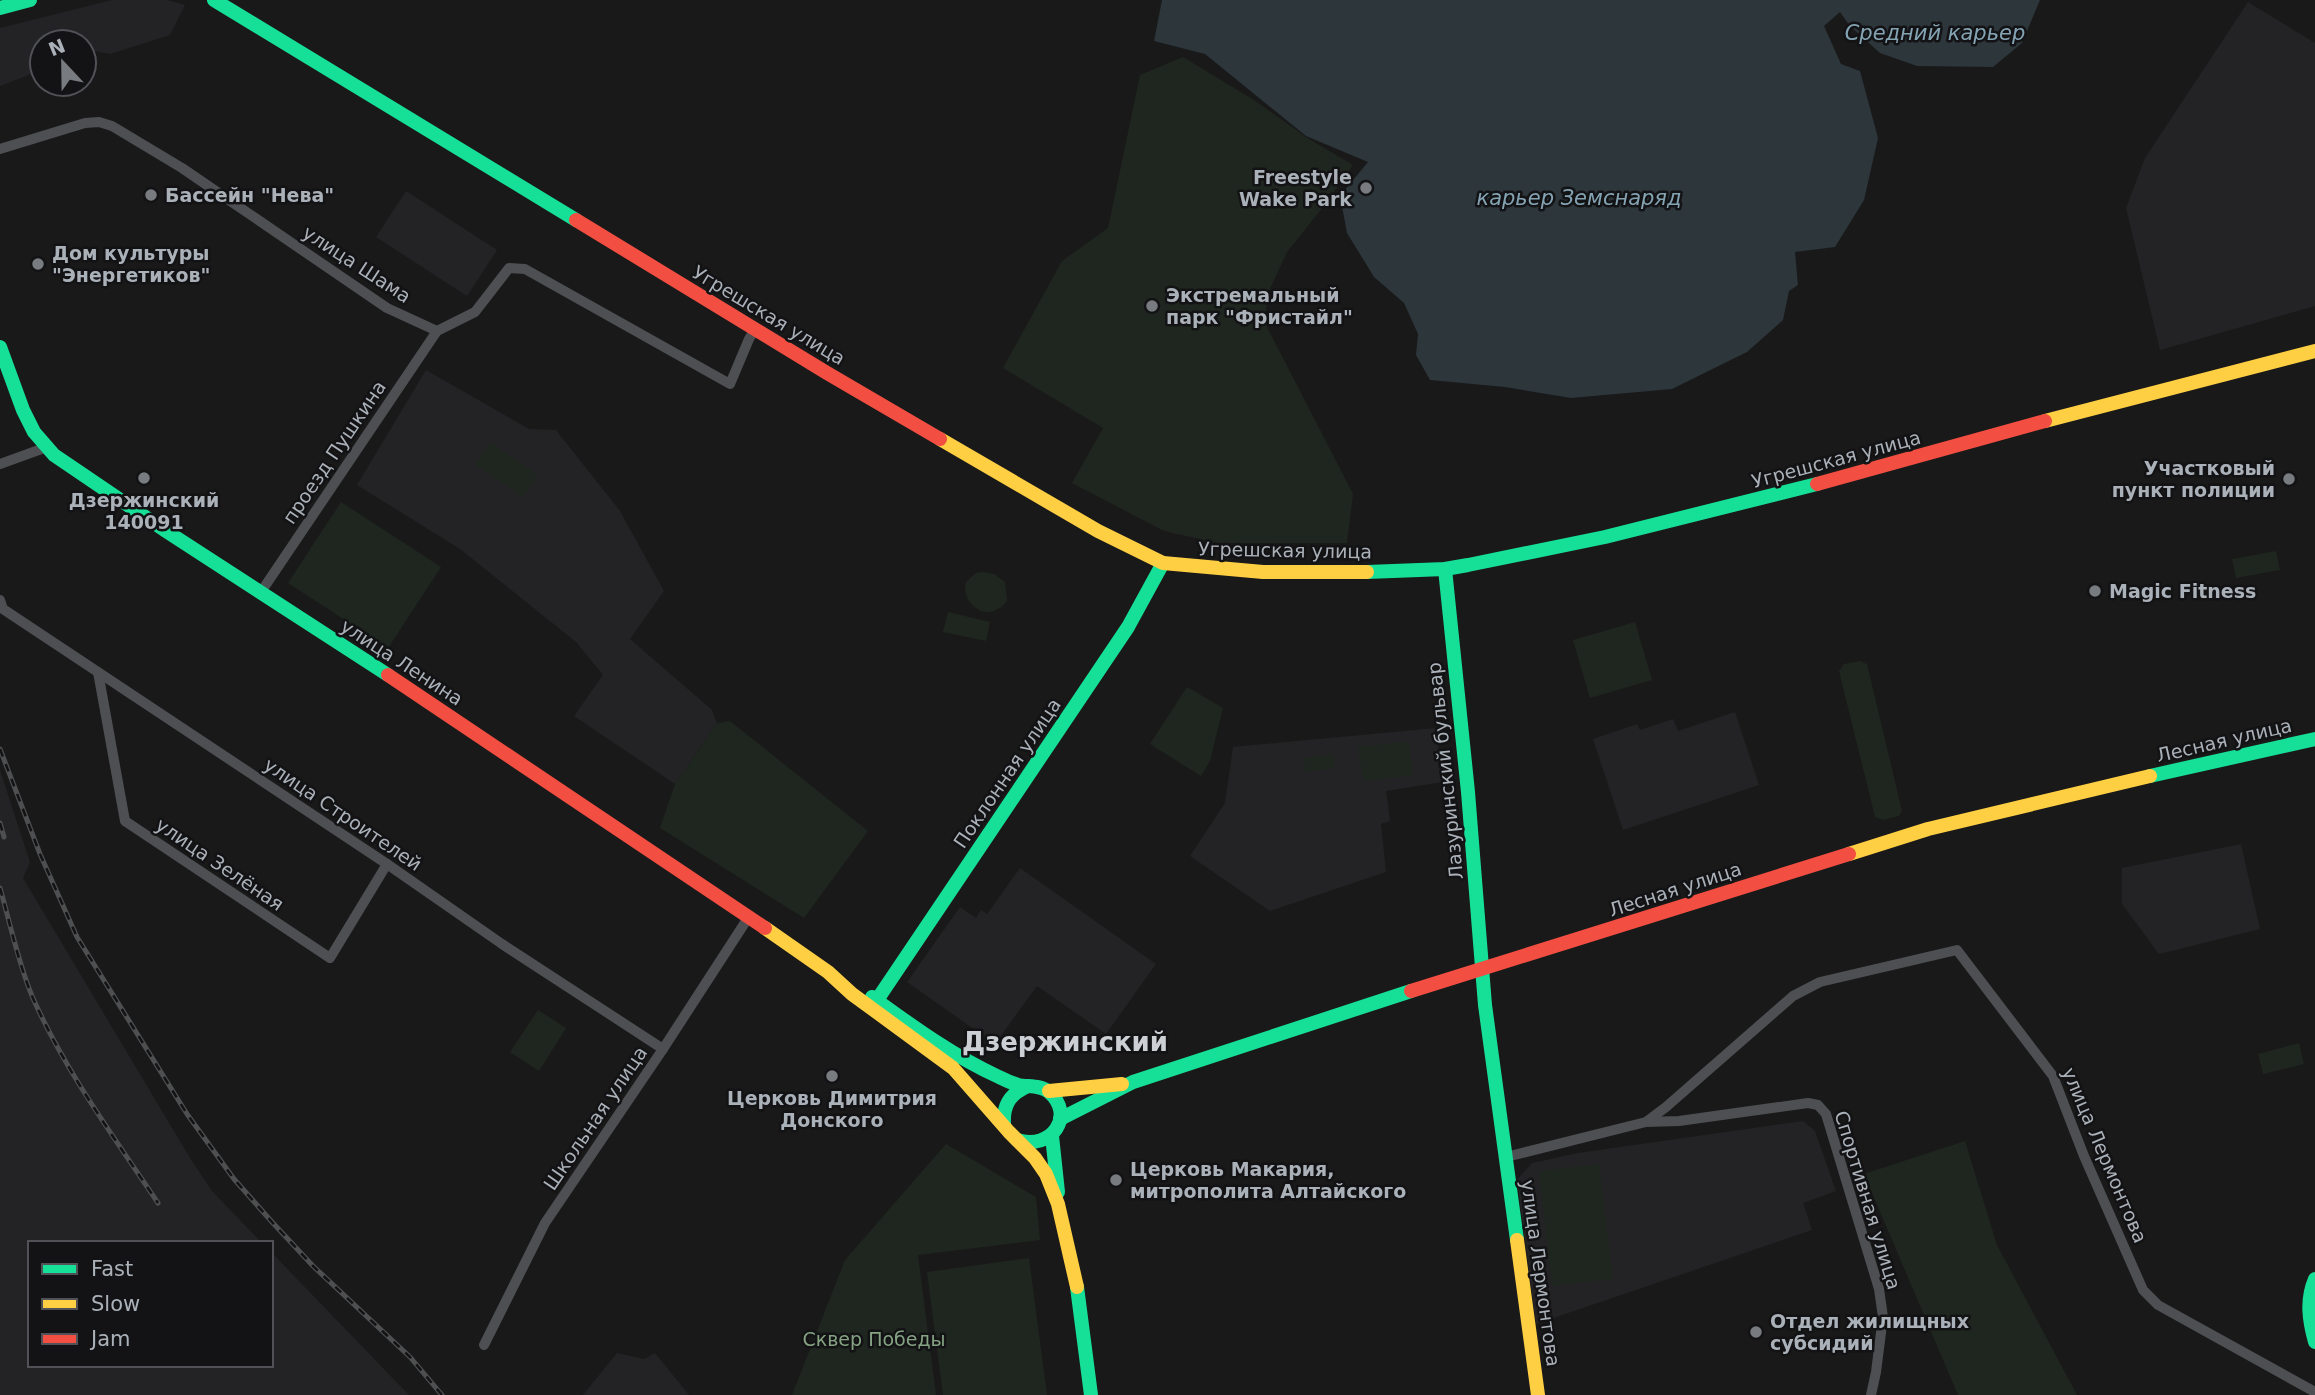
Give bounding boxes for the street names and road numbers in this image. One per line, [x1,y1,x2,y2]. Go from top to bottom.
street label: улица Шама [299,221,415,307]
street label: Угрешская улица [689,261,849,369]
street label: проезд Пушкина [278,376,390,528]
street label: Угрешская улица [1749,426,1923,492]
street label: Угрешская улица [1198,537,1372,563]
street label: улица Ленина [337,614,467,710]
street label: Лазуринский бульвар [1423,661,1467,881]
street label: Поклонная улица [949,694,1065,852]
street label: Лесная улица [2154,714,2294,766]
street label: улица Строителей [260,753,426,875]
street label: улица Зелёная [152,813,288,915]
street label: Лесная улица [1606,857,1744,921]
street label: Школьная улица [539,1042,651,1194]
street label: улица Лермонтова [2058,1064,2152,1246]
street label: Спортивная улица [1830,1108,1906,1292]
street label: улица Лермонтова [1517,1178,1565,1368]

